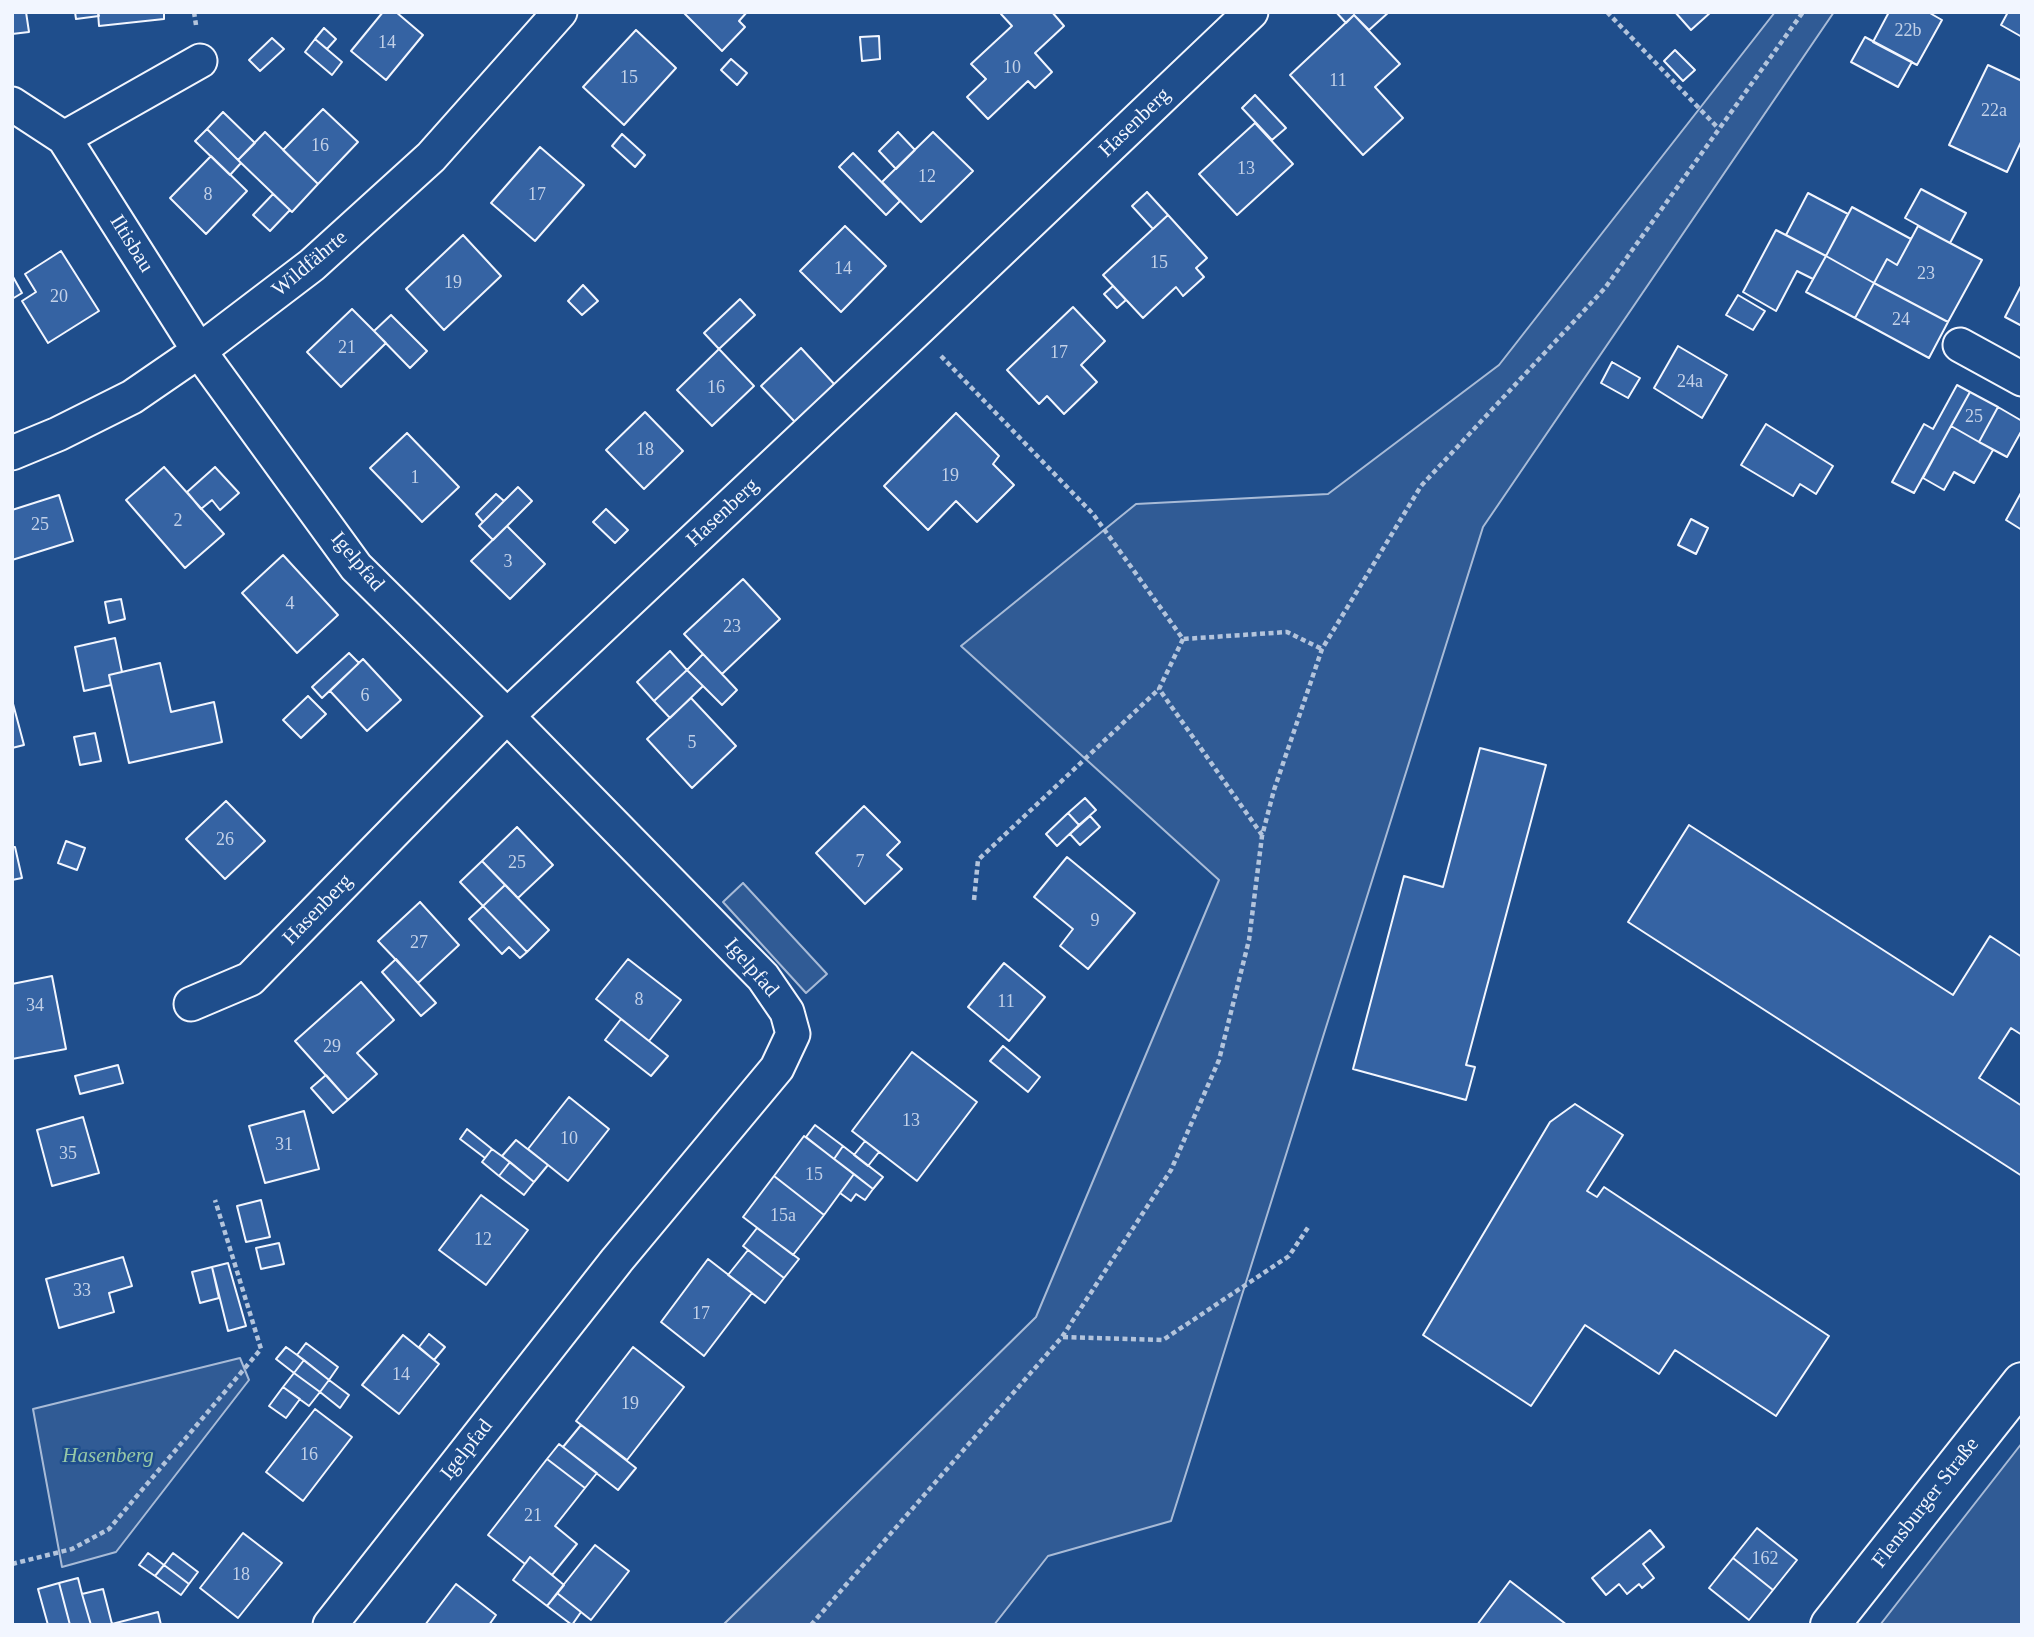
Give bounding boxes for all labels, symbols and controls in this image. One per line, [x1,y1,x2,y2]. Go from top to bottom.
house number: 22b [1894,20,1922,42]
house number: 14 [378,32,396,54]
house number: 10 [1003,57,1021,79]
house number: 15 [620,67,638,89]
house number: 11 [1329,70,1347,92]
street label: Hasenberg [1094,83,1176,163]
house number: 22a [1981,100,2007,122]
house number: 16 [311,135,329,157]
house number: 13 [1237,158,1255,180]
house number: 12 [918,166,936,188]
house number: 8 [204,184,212,206]
house number: 17 [528,184,546,206]
street label: Iltisbau [104,211,158,277]
street label: Wildfährte [267,225,353,303]
house number: 15 [1150,252,1168,274]
house number: 14 [834,258,852,280]
house number: 23 [1917,263,1935,285]
house number: 19 [444,272,462,294]
house number: 20 [50,286,68,308]
house number: 24 [1892,309,1910,331]
house number: 21 [338,337,356,359]
house number: 17 [1050,342,1068,364]
house number: 24a [1677,371,1703,393]
house number: 16 [707,377,725,399]
house number: 25 [1965,406,1983,428]
house number: 18 [636,439,654,461]
house number: 19 [941,465,959,487]
house number: 1 [410,467,420,489]
street label: Hasenberg [682,473,764,553]
house number: 2 [174,510,182,532]
house number: 25 [31,514,49,536]
street label: Igelpfad [325,527,389,597]
house number: 3 [504,551,512,573]
house number: 4 [286,593,295,615]
house number: 23 [723,616,741,638]
house number: 6 [360,685,370,707]
house number: 5 [688,732,696,754]
house number: 26 [216,829,234,851]
house number: 7 [856,851,864,873]
house number: 25 [508,852,526,874]
street label: Hasenberg [278,869,358,951]
house number: 9 [1090,910,1100,932]
house number: 27 [410,932,428,954]
street label: Igelpfad [719,933,783,1003]
house number: 8 [635,989,644,1011]
house number: 11 [997,991,1015,1013]
house number: 34 [26,995,44,1017]
house number: 29 [323,1036,341,1058]
house number: 13 [902,1110,920,1132]
house number: 10 [560,1128,578,1150]
house number: 31 [275,1134,293,1156]
house number: 35 [59,1143,77,1165]
house number: 15 [805,1164,823,1186]
house number: 15a [770,1205,796,1227]
house number: 12 [474,1229,492,1251]
house number: 33 [73,1280,91,1302]
house number: 17 [692,1303,710,1325]
house number: 14 [392,1364,410,1386]
house number: 19 [621,1393,639,1415]
street label: Igelpfad [436,1415,498,1485]
street label: Flensburger Straße [1867,1433,1985,1573]
park label: Hasenberg [62,1443,154,1469]
house number: 16 [300,1444,318,1466]
house number: 21 [524,1505,542,1527]
house number: 162 [1752,1548,1778,1570]
house number: 18 [232,1564,250,1586]

